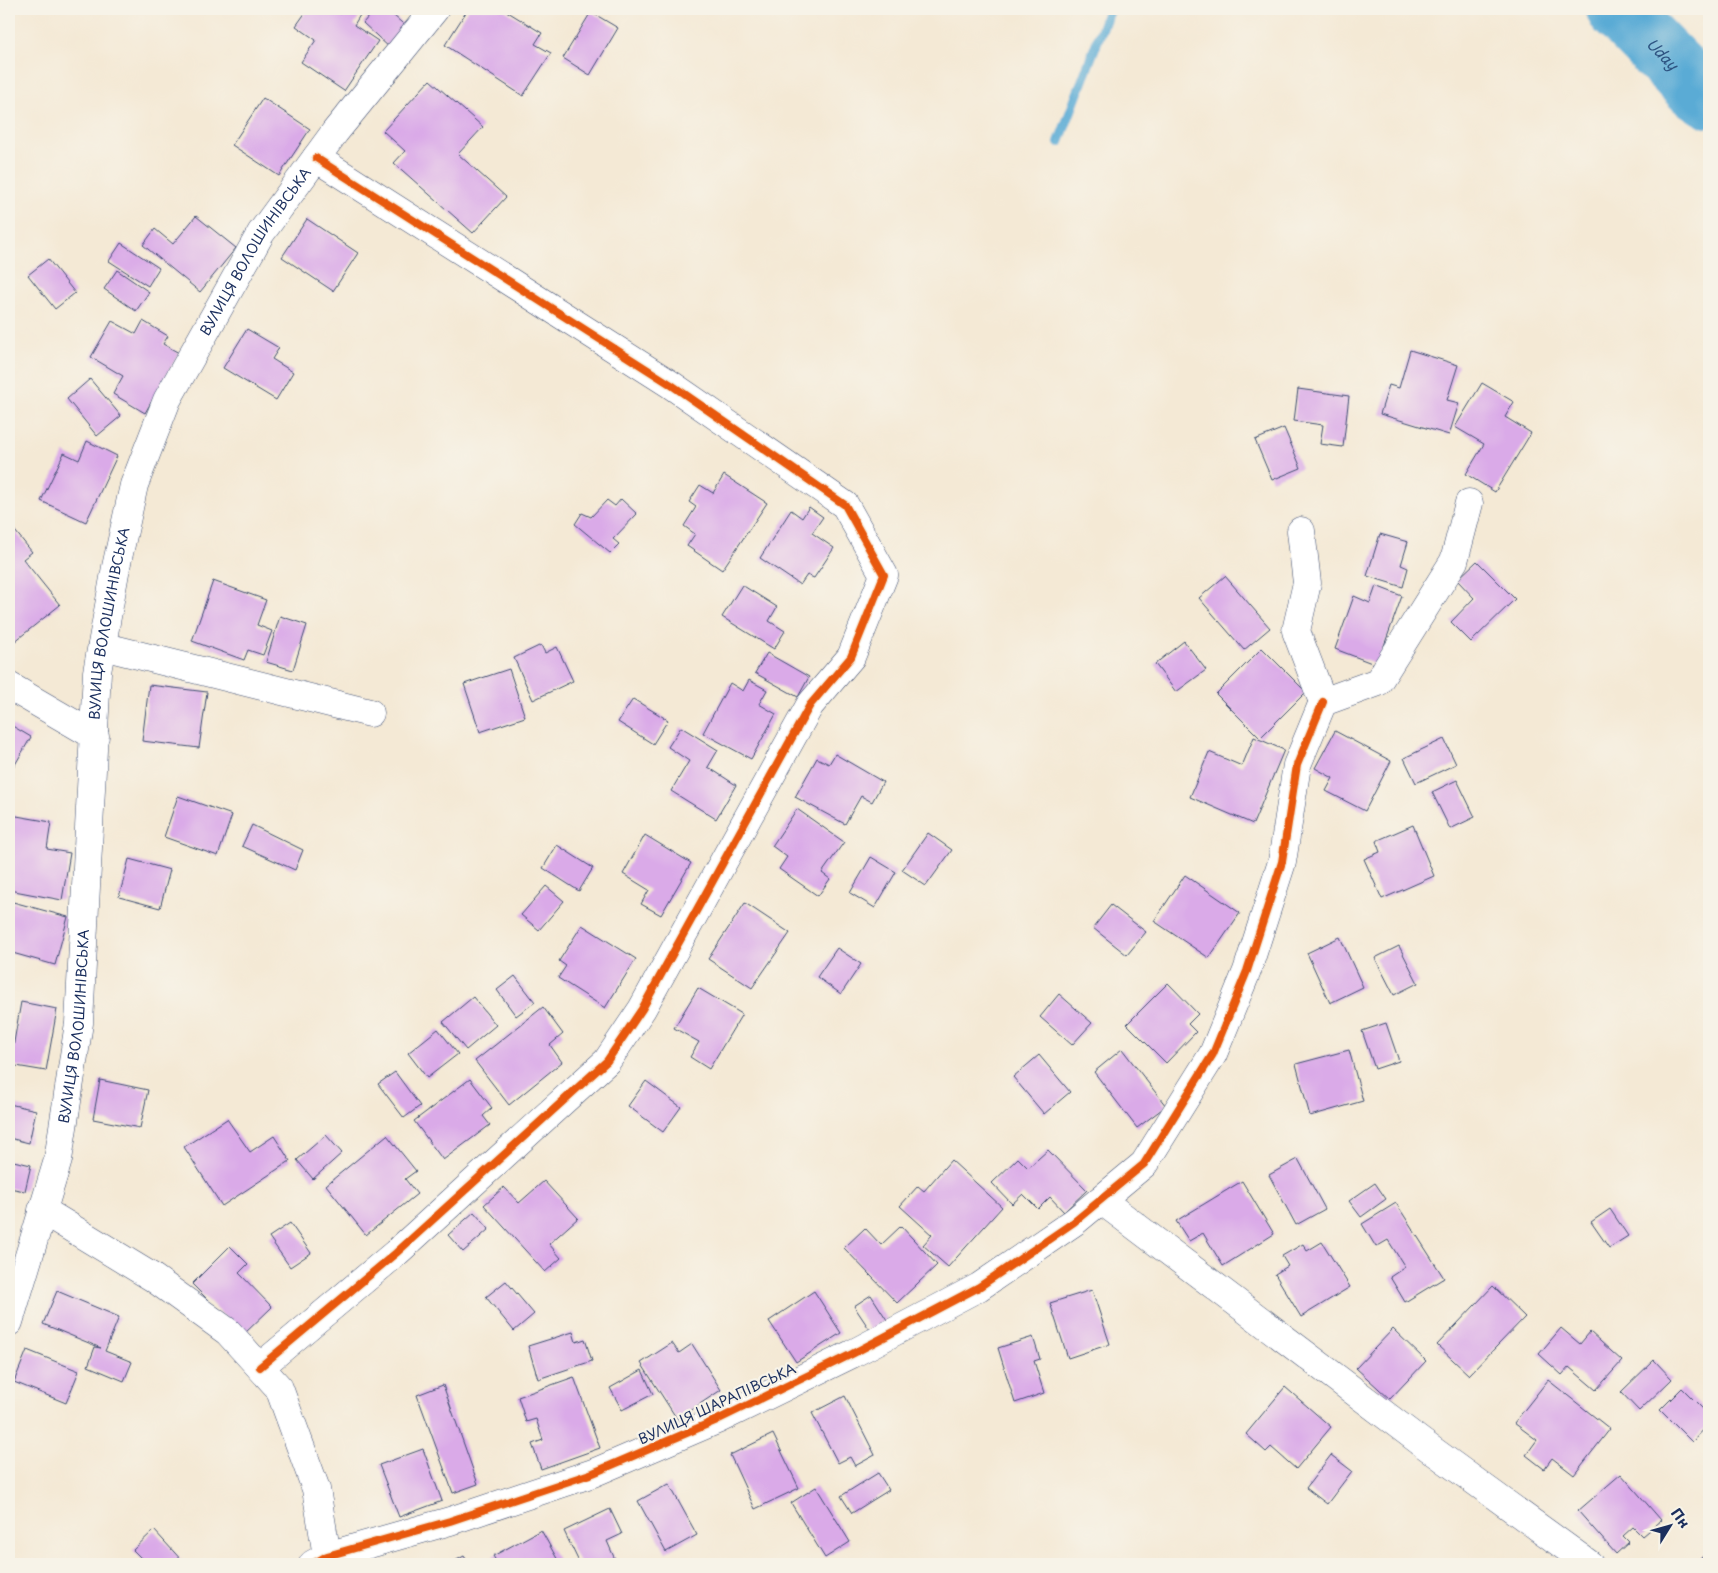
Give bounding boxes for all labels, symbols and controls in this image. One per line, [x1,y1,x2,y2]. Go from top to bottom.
water label: Uday [1642,32,1685,76]
street label: ВУЛИЦЯ ВОЛОШИНІВСЬКА [194,163,316,339]
street label: ВУЛИЦЯ ВОЛОШИНІВСЬКА [84,525,135,720]
street label: ВУЛИЦЯ ВОЛОШИНІВСЬКА [53,929,94,1125]
street label: ВУЛИЦЯ ШАРАПІВСЬКА [635,1358,799,1449]
north arrow [1646,1500,1696,1550]
text: Пн [1666,1503,1695,1532]

